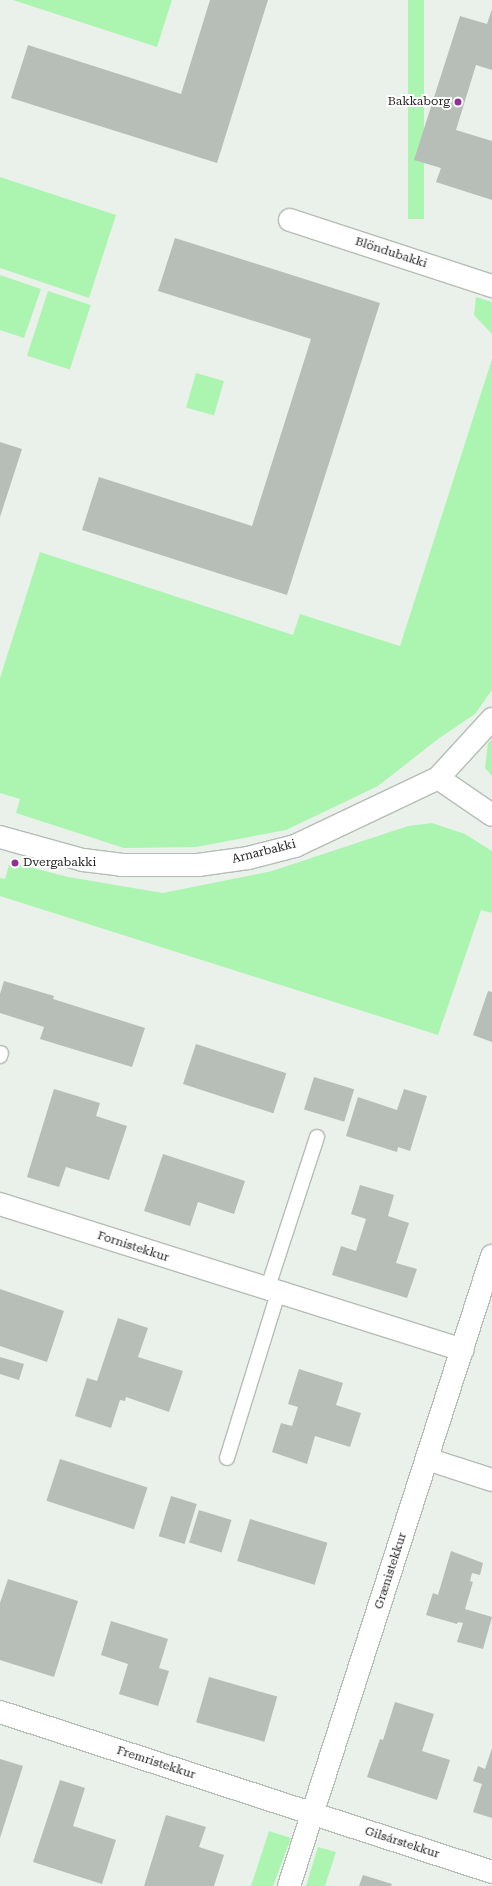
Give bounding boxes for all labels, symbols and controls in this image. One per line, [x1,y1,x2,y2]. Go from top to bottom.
place label: Bakkaborg [388,95,450,109]
marker: Bakkaborg [453,97,463,107]
street label: Blöndubakki [353,235,429,271]
street label: Arnarbakki [231,837,297,867]
place label: Dvergabakki [23,856,96,870]
marker: Dvergabakki [10,858,20,868]
street label: Fornistekkur [95,1229,171,1265]
street label: Grænistekkur [372,1531,410,1611]
street label: Fremristekkur [115,1743,197,1783]
street label: Gilsárstekkur [363,1824,441,1862]

